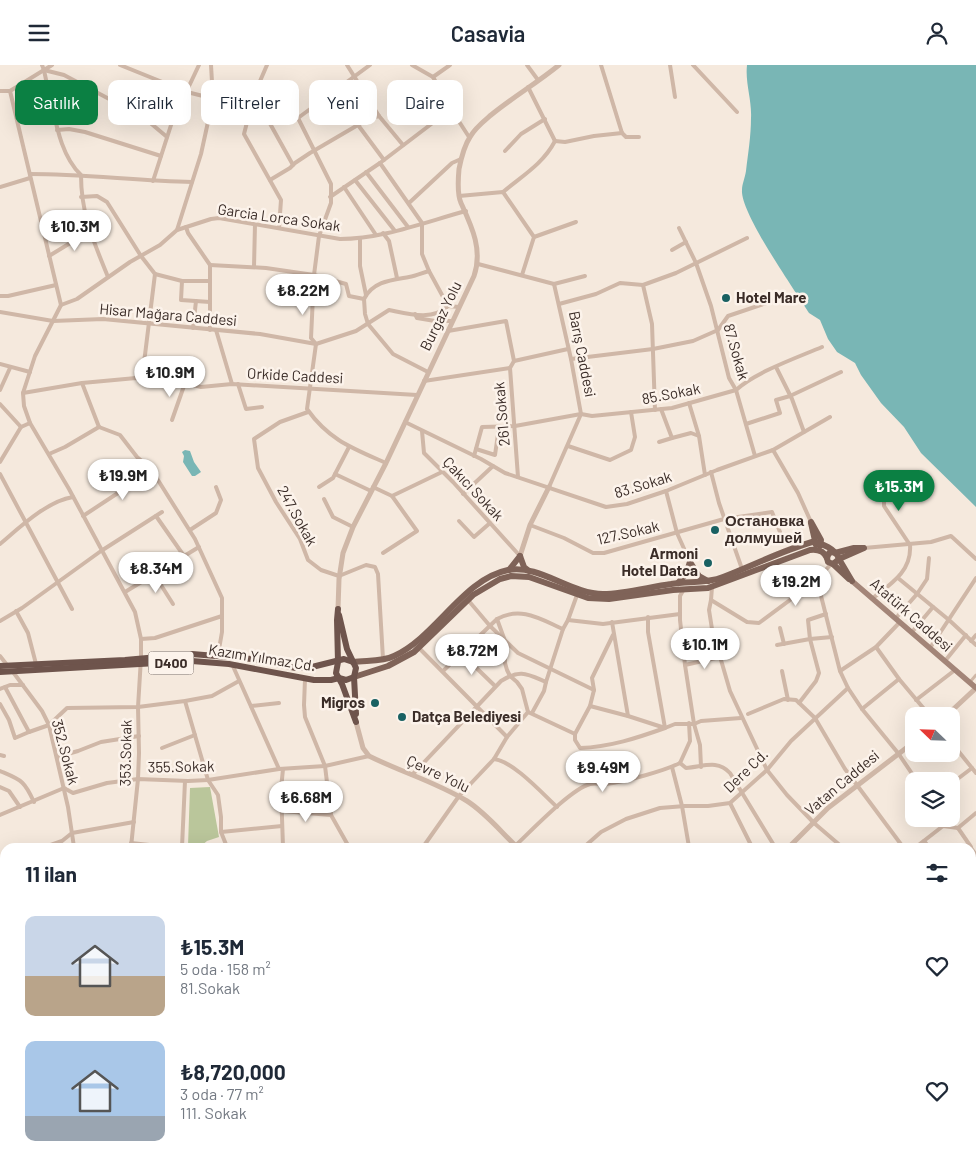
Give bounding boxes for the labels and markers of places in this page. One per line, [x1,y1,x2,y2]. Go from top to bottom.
pin: ₺10.3M [34,209,116,252]
pin: ₺8.22M [262,273,344,316]
place label: Hotel Mare [736,288,806,306]
marker: Hotel Mare [720,292,732,304]
pin: ₺10.9M [129,355,211,398]
pin: ₺19.9M [82,459,164,501]
pin: ₺15.3M [858,469,940,512]
place label: Остановка долмушей [725,511,805,546]
marker: Остановка долмушей [709,524,721,536]
place label: Armoni Hotel Datca [621,544,698,579]
pin: ₺8.34M [115,551,197,594]
marker: Armoni Hotel Datca [702,557,714,569]
pin: ₺19.2M [755,565,837,607]
pin: ₺10.1M [664,627,746,670]
pin: ₺8.72M [431,633,513,676]
place label: Migros [321,693,365,711]
marker: Migros [369,697,381,709]
place label: Datça Belediyesi [412,707,521,725]
marker: Datça Belediyesi [396,711,408,723]
pin: ₺9.49M [562,751,644,793]
pin: ₺6.68M [265,781,347,823]

